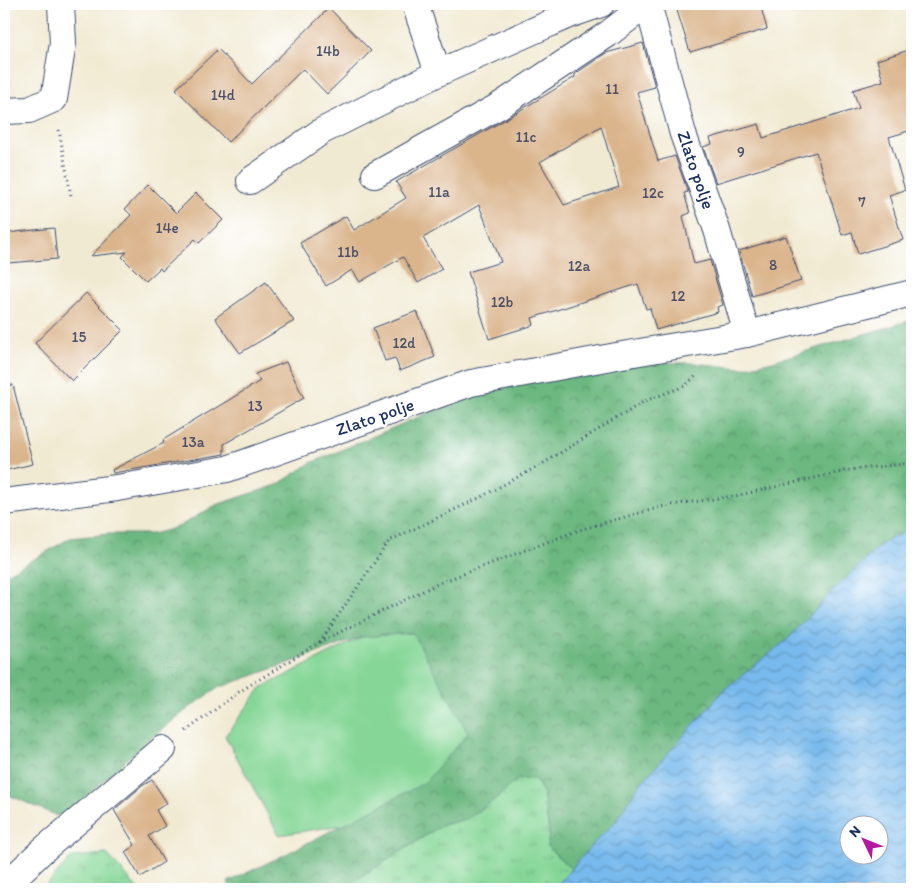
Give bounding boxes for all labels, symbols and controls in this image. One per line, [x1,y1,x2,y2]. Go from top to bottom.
house number: 14b [316,42,340,60]
house number: 11 [605,80,619,98]
house number: 14d [211,86,236,104]
house number: 11c [516,128,536,146]
street label: Zlato polje [672,128,720,212]
house number: 9 [737,143,745,161]
house number: 11a [428,183,450,201]
house number: 12c [642,184,664,202]
house number: 7 [858,193,866,211]
house number: 14e [155,219,179,237]
house number: 11b [337,243,359,261]
house number: 8 [769,256,777,274]
house number: 12a [568,257,591,275]
house number: 12 [671,287,686,305]
house number: 12b [491,293,514,311]
house number: 15 [72,328,87,346]
house number: 12d [392,334,416,352]
street label: Zlato polje [333,393,417,441]
house number: 13 [247,397,263,415]
house number: 13a [182,433,205,451]
north arrow [838,816,888,866]
text: N [845,822,864,841]

